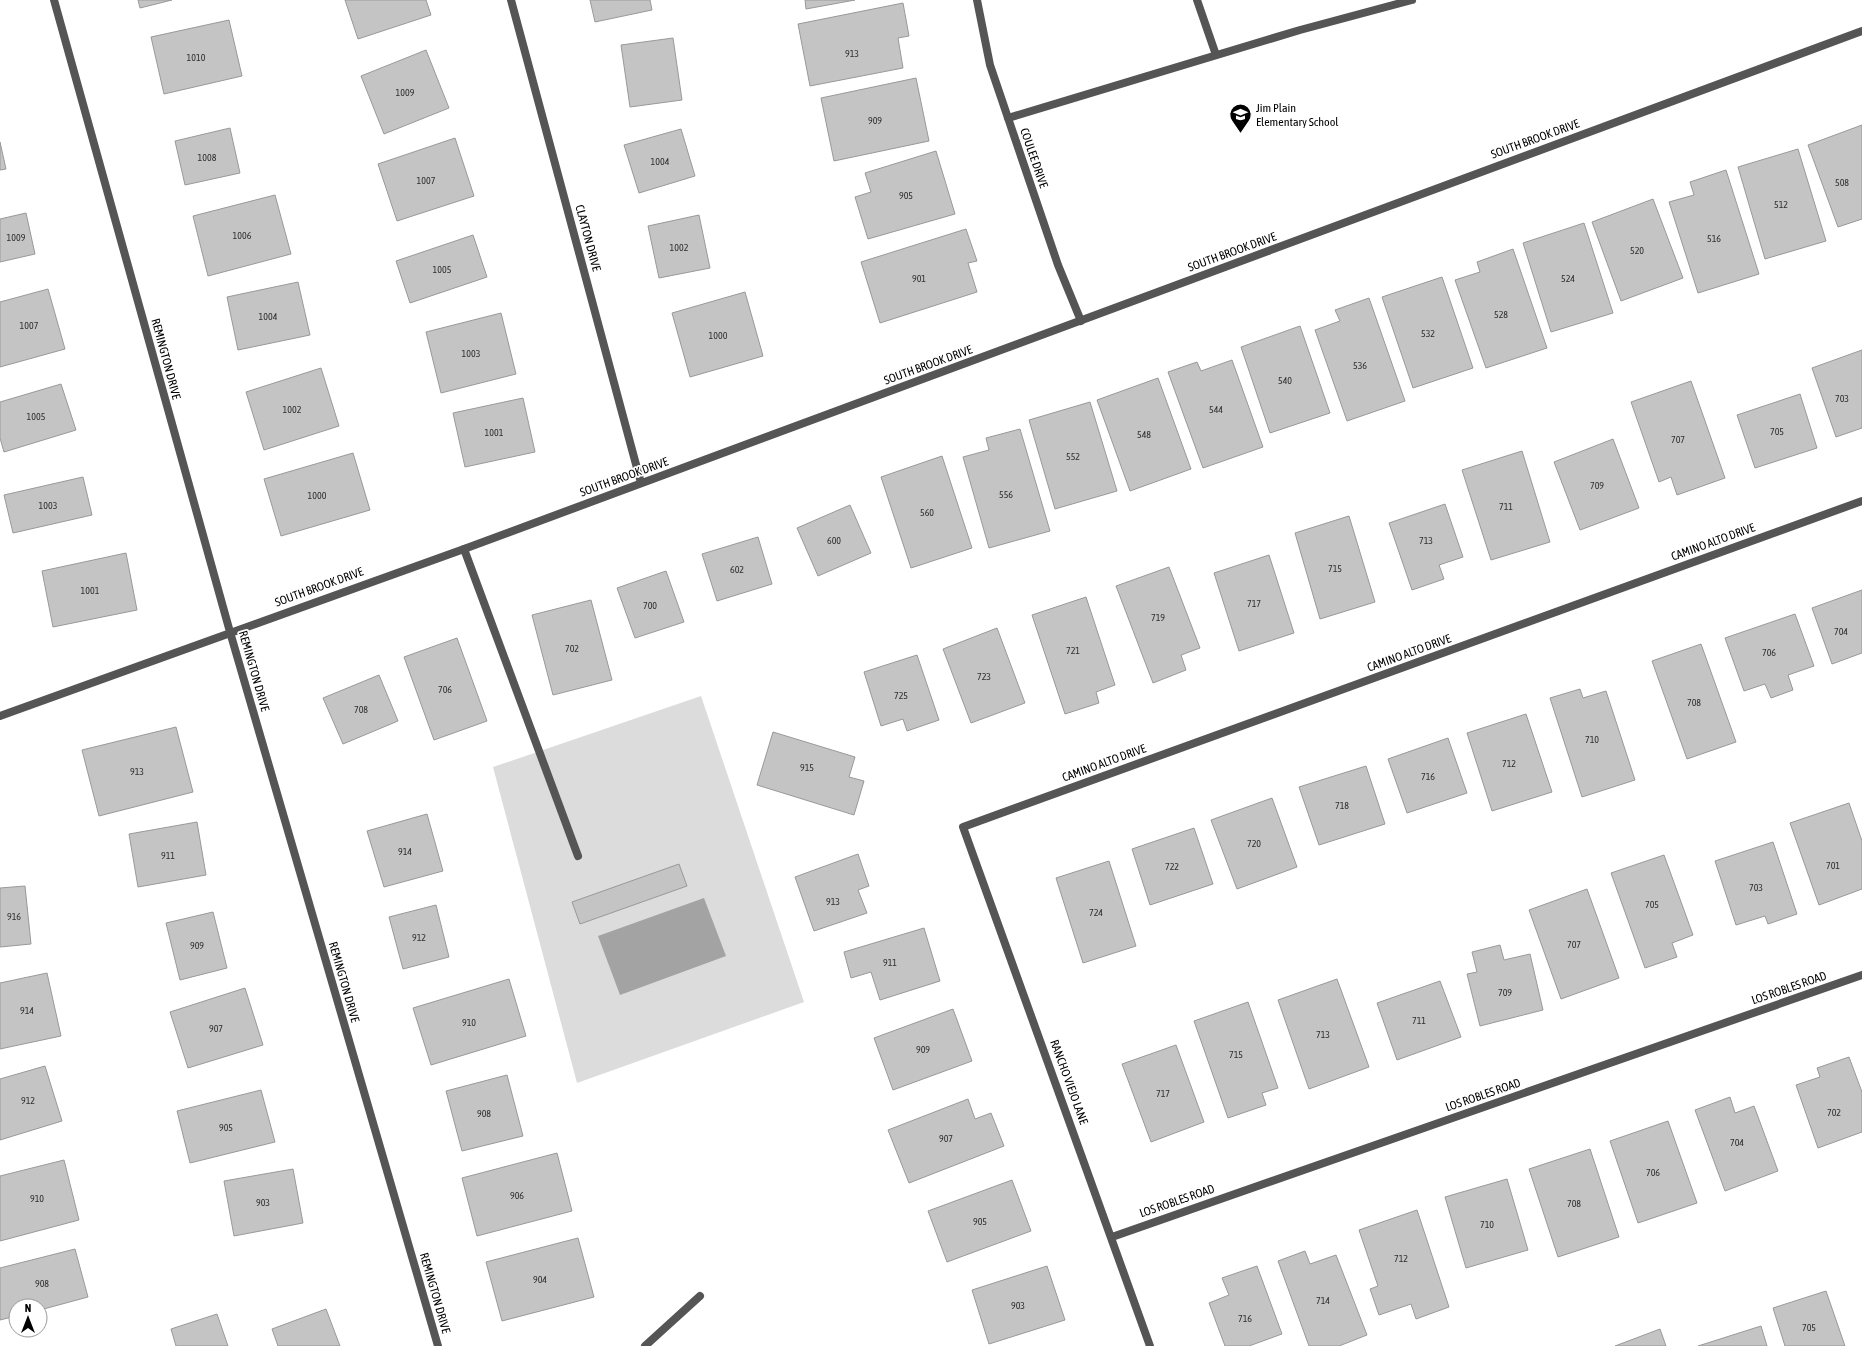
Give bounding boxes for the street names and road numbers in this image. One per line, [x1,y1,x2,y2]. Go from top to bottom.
street label: SOUTH BROOK DRIVE [1489,117,1581,161]
street label: COULEE DRIVE [1017,126,1051,190]
street label: CLAYTON DRIVE [572,203,604,273]
street label: SOUTH BROOK DRIVE [1186,230,1278,274]
street label: REMINGTON DRIVE [148,317,184,401]
street label: SOUTH BROOK DRIVE [882,343,974,387]
street label: SOUTH BROOK DRIVE [578,455,670,499]
street label: CAMINO ALTO DRIVE [1669,520,1757,564]
street label: SOUTH BROOK DRIVE [273,565,365,609]
street label: REMINGTON DRIVE [236,629,272,713]
street label: CAMINO ALTO DRIVE [1365,631,1453,675]
street label: CAMINO ALTO DRIVE [1060,741,1148,785]
street label: REMINGTON DRIVE [326,940,362,1024]
street label: LOS ROBLES ROAD [1750,968,1829,1007]
street label: RANCHO VIEJO LANE [1047,1038,1091,1126]
street label: LOS ROBLES ROAD [1444,1075,1523,1114]
street label: LOS ROBLES ROAD [1138,1181,1217,1220]
street label: REMINGTON DRIVE [417,1251,453,1335]

